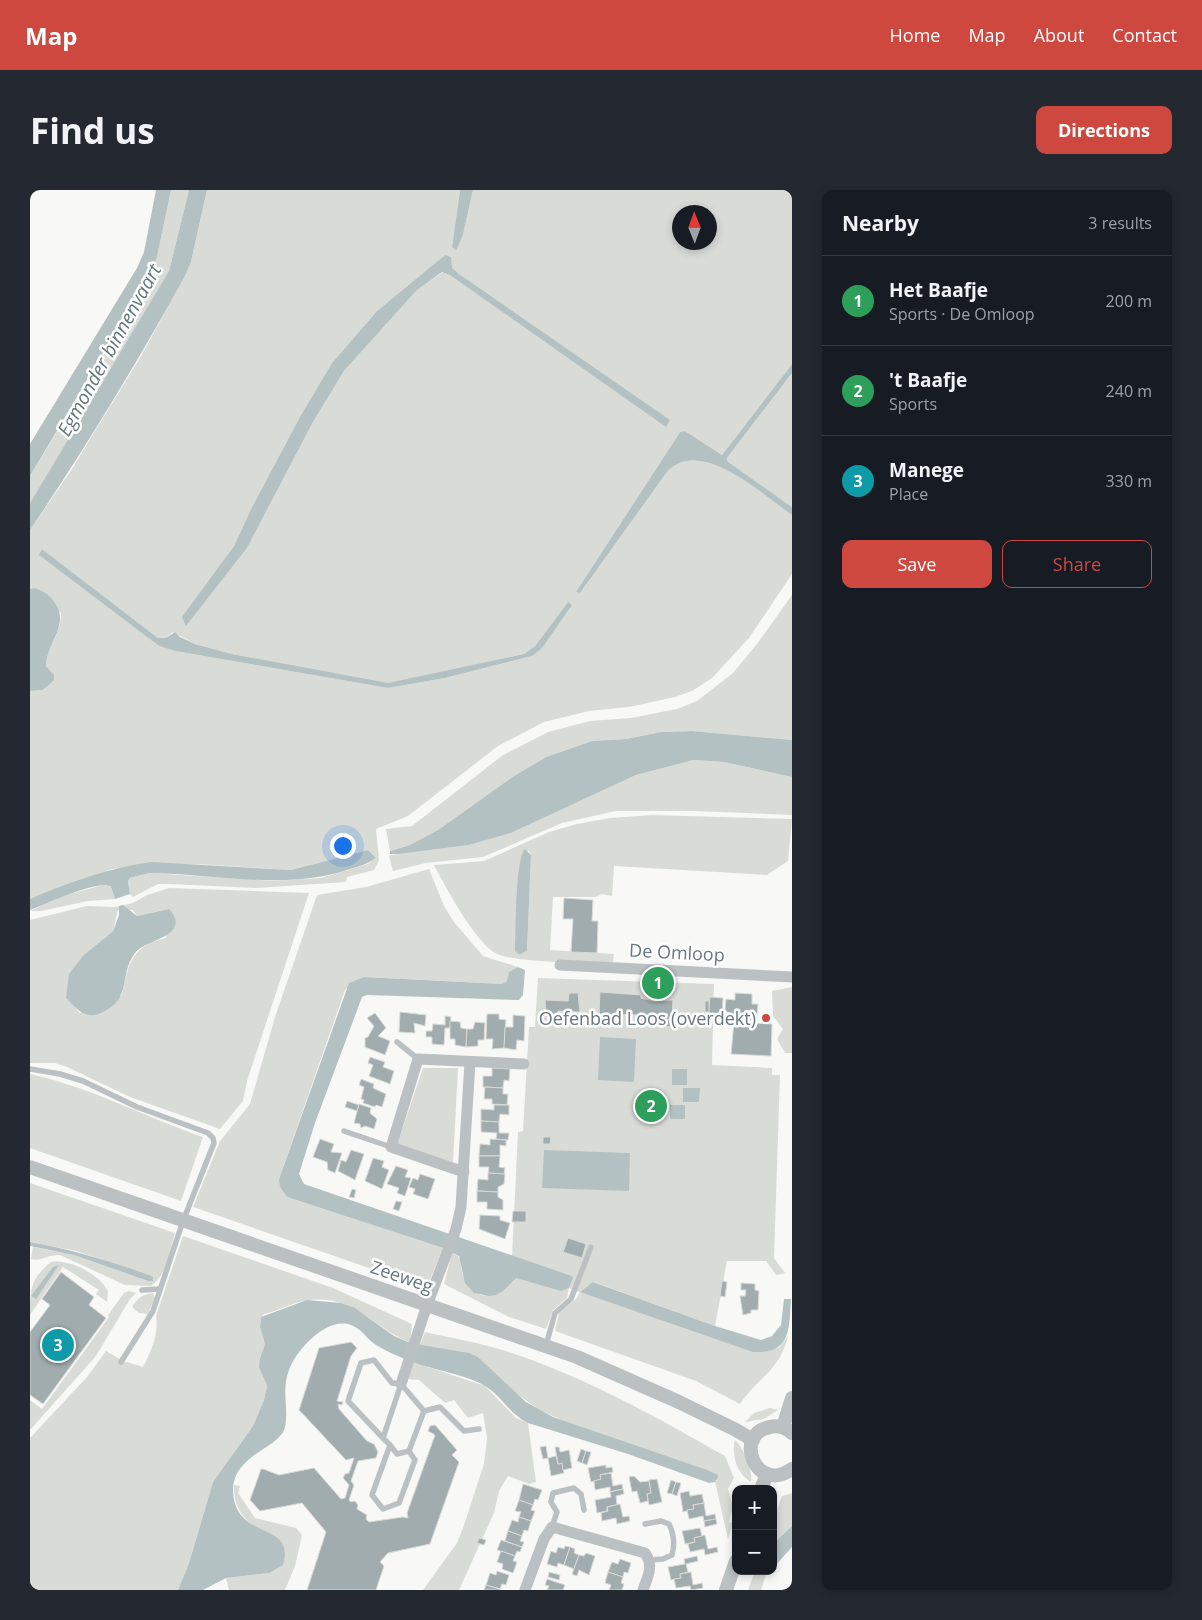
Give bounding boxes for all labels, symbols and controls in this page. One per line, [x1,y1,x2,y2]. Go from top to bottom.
text: Map [25,19,77,52]
text: Home [890,23,940,47]
text: Map [968,23,1006,47]
text: About [1034,23,1084,47]
text: Contact [1112,23,1177,47]
button: Directions [1036,106,1172,154]
text: Find us [30,107,155,154]
north arrow [672,205,717,250]
text: Nearby [842,209,919,237]
text: 3 results [1088,212,1152,234]
water label: Egmonder binnenvaart [51,259,167,441]
text: Het Baafje [889,277,988,303]
text: 1 [853,290,863,312]
text: 200 m [1106,290,1152,312]
text: Sports · De Omloop [889,303,1035,325]
text: 't Baafje [889,367,967,393]
text: 2 [853,380,863,402]
text: 240 m [1106,380,1152,402]
text: Sports [889,393,937,415]
text: Manege [889,457,964,483]
text: 3 [853,470,863,492]
text: 330 m [1106,470,1152,492]
text: Place [889,483,928,505]
button: Save [842,540,992,588]
button: Share [1002,540,1152,588]
your location [330,833,356,859]
street label: De Omloop [629,938,725,966]
pin: 1 [642,964,674,1002]
place label: Oefenbad Loos (overdekt) [539,1006,756,1030]
marker: Oefenbad Loos (overdekt) [760,1012,772,1024]
pin: 2 [635,1087,667,1125]
street label: Zeeweg [368,1254,437,1298]
pin: 3 [42,1326,74,1364]
map controls [732,1485,777,1575]
button: + [732,1485,777,1530]
button: − [732,1530,777,1575]

